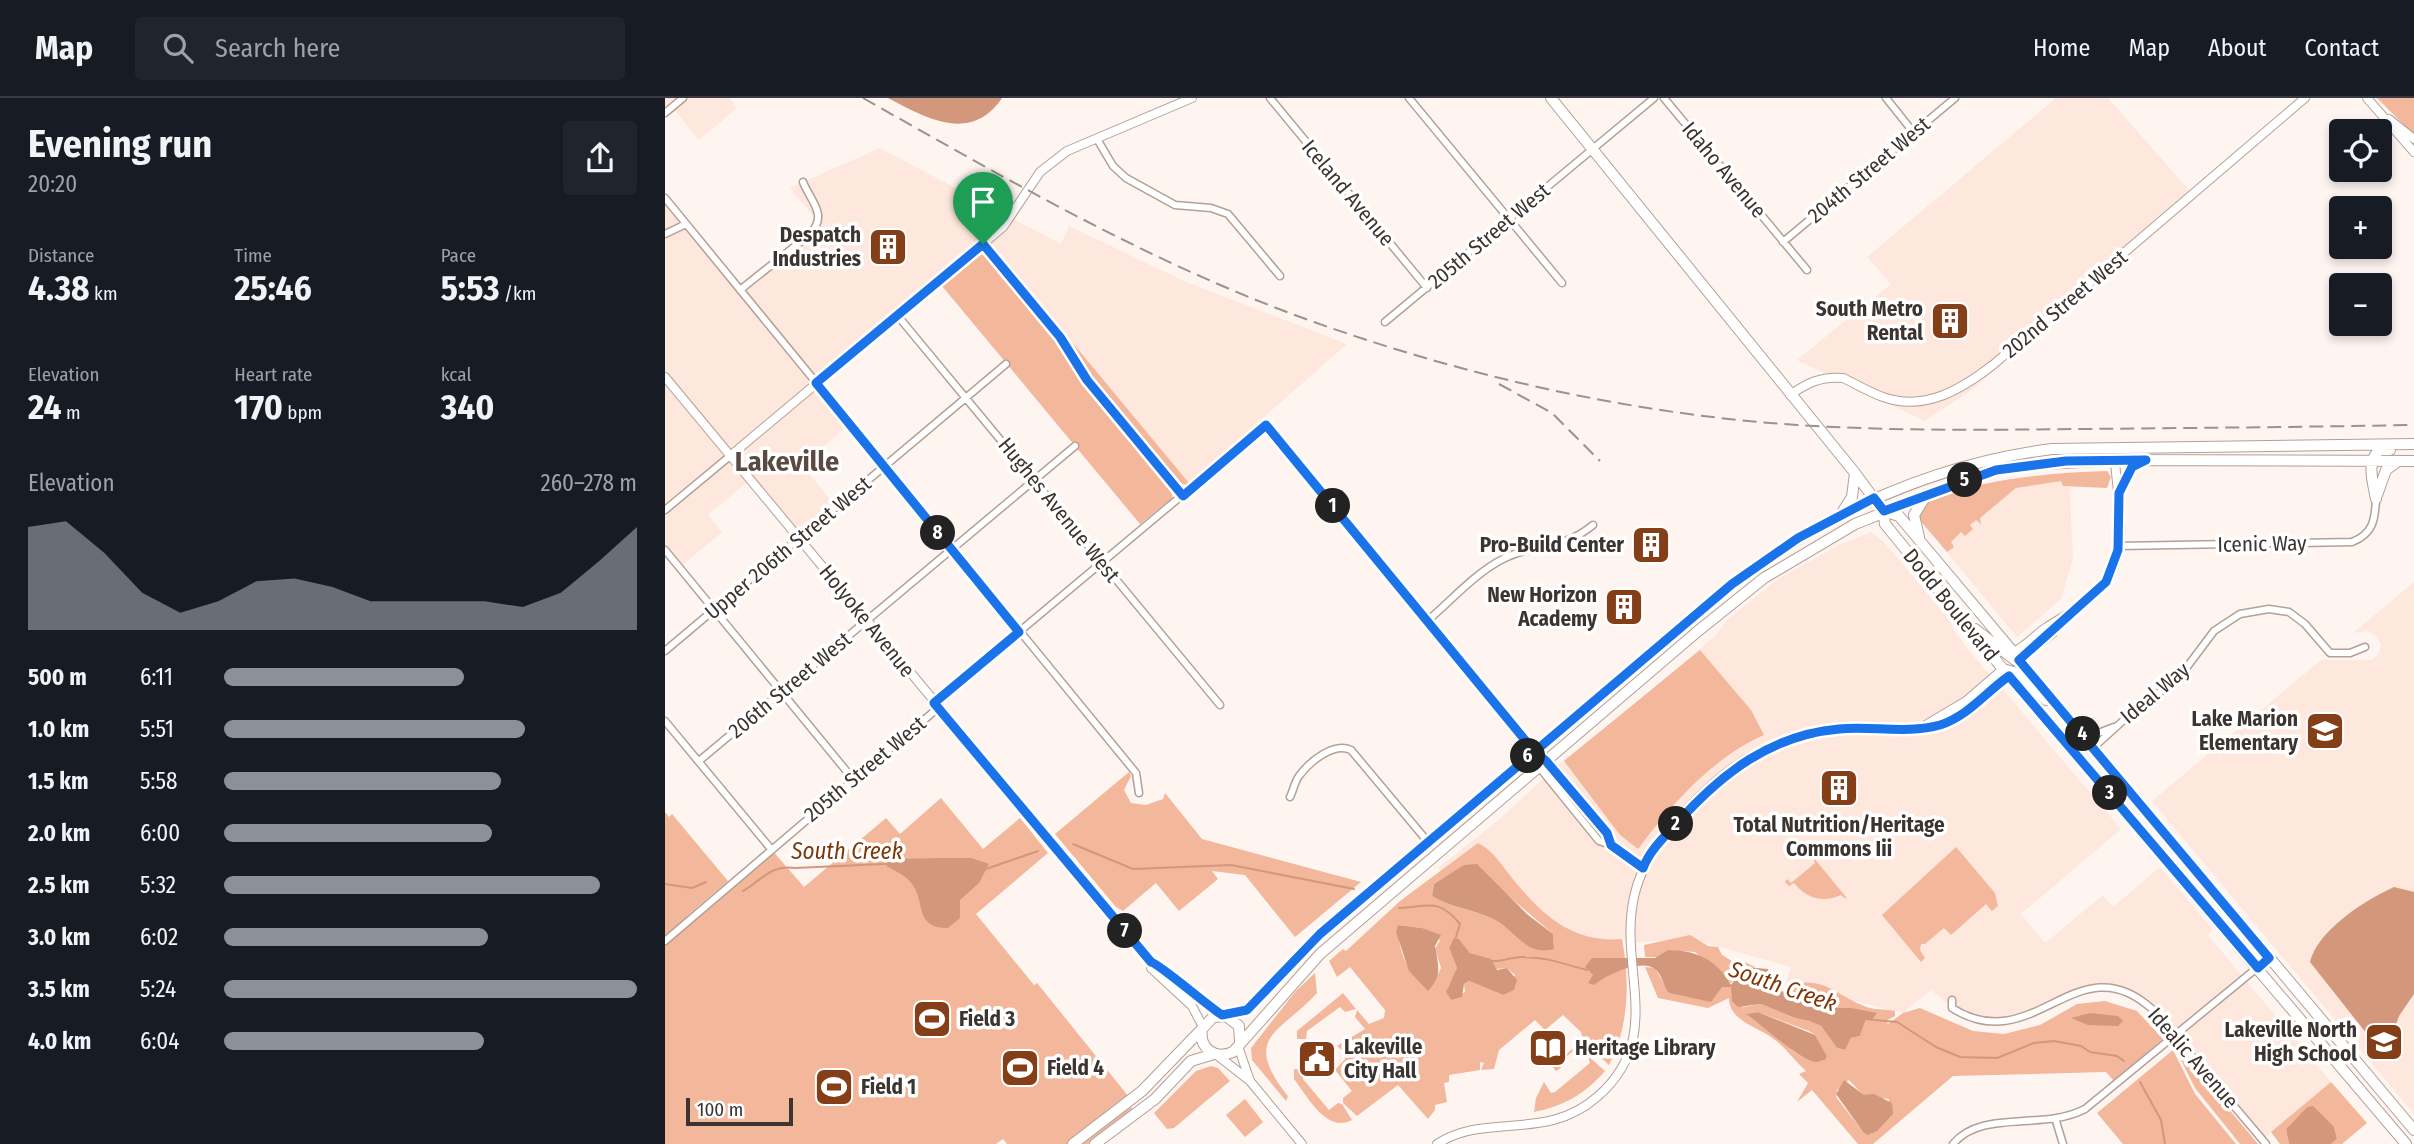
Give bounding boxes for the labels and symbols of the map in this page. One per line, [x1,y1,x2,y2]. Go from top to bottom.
street label: 204th Street West [1803,111,1935,229]
street label: Idaho Avenue [1676,117,1772,223]
street label: Iceland Avenue [1296,135,1400,251]
pin [953,172,1013,244]
street label: 205th Street West [1423,177,1555,294]
place label: Despatch Industries [772,222,861,272]
building icon: Despatch Industries [867,226,909,268]
street label: 202nd Street West [1997,244,2133,364]
place label: South Metro Rental [1816,296,1923,346]
building icon: South Metro Rental [1929,300,1971,342]
street label: Hughes Avenue West [993,432,1125,588]
district label: Lakeville [735,445,839,478]
pin: 5 [1947,462,1983,498]
street label: Upper 206th Street West [700,471,877,625]
pin: 1 [1315,488,1351,524]
pin: 8 [921,516,955,550]
building icon: Pro-Build Center [1630,524,1672,566]
street label: Icenic Way [2217,530,2307,558]
place label: Pro-Build Center [1480,532,1624,558]
street label: Dodd Boulevard [1898,543,2004,667]
street label: Holyoke Avenue [814,559,920,683]
place label: New Horizon Academy [1487,582,1598,632]
building icon: New Horizon Academy [1603,586,1645,628]
street label: 206th Street West [724,626,857,744]
street label: Ideal Way [2115,656,2195,729]
place label: Lake Marion Elementary [2192,706,2299,756]
street label: 205th Street West [799,710,931,827]
school or university icon: Lake Marion Elementary [2304,710,2346,752]
pin: 4 [2065,716,2101,752]
pin: 6 [1511,738,1545,774]
building icon: Total Nutrition/Heritage Commons Iii [1818,767,1860,809]
pin: 3 [2093,776,2127,810]
pin: 2 [1658,806,1693,842]
place label: Total Nutrition/Heritage Commons Iii [1733,812,1945,862]
water label: South Creek [790,837,903,865]
pin: 7 [1107,914,1142,948]
water label: South Creek [1725,954,1840,1017]
sports icon: Field 3 [911,998,953,1040]
street label: Idealic Avenue [2142,1002,2244,1114]
place label: Field 3 [959,1006,1015,1032]
place label: Lakeville North High School [2224,1017,2357,1067]
school or university icon: Lakeville North High School [2363,1021,2405,1063]
library icon: Heritage Library [1527,1027,1569,1069]
place label: Lakeville City Hall [1344,1034,1423,1084]
place label: Heritage Library [1575,1035,1717,1061]
public building icon: Lakeville City Hall [1296,1038,1338,1080]
sports icon: Field 4 [999,1047,1041,1089]
place label: Field 4 [1047,1055,1104,1081]
sports icon: Field 1 [813,1066,855,1108]
place label: Field 1 [861,1074,916,1100]
scale bar [686,1095,793,1127]

